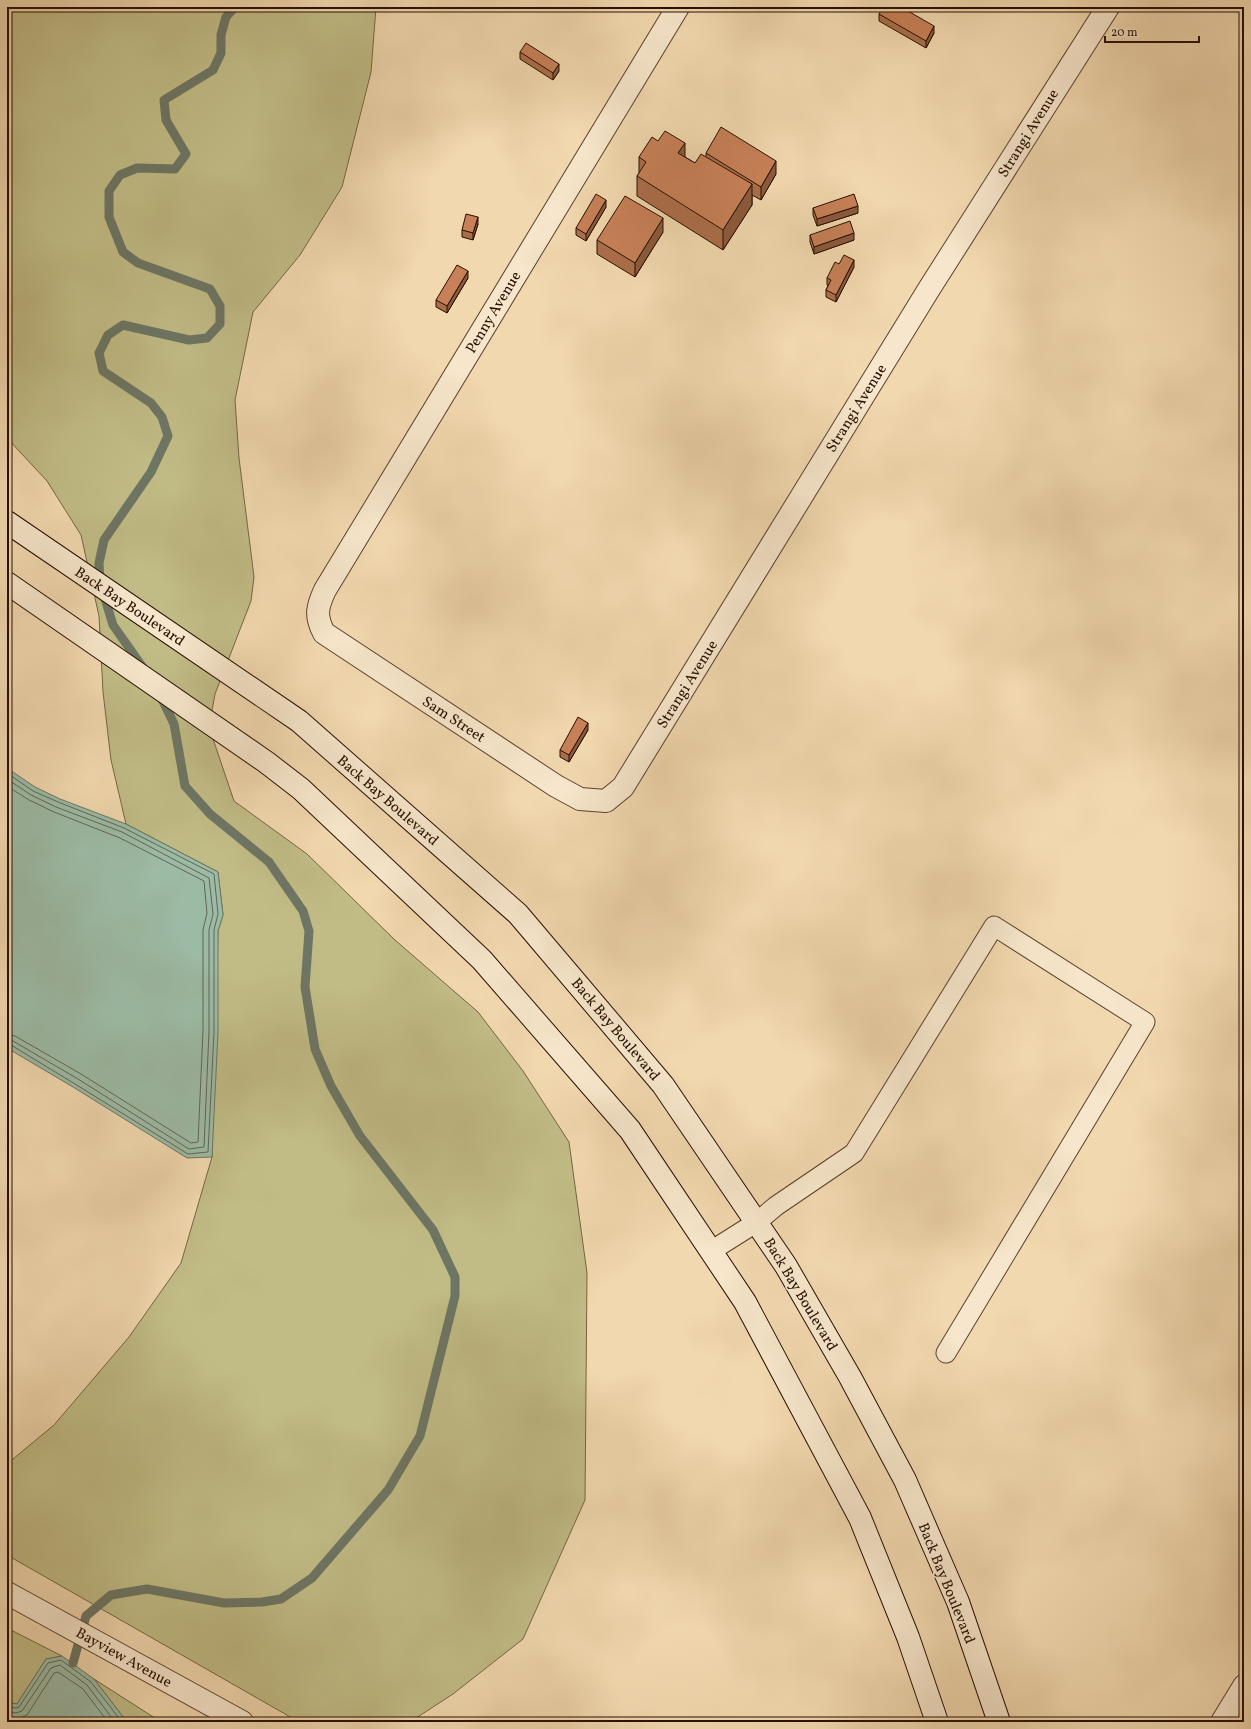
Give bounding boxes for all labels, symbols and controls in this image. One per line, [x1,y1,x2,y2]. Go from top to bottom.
scale bar [1105,18,1199,44]
text: 20 m [1111,25,1138,41]
street label: Strangi Avenue [994,86,1065,182]
street label: Penny Avenue [461,268,527,358]
street label: Strangi Avenue [822,361,893,457]
street label: Back Bay Boulevard [70,563,188,652]
street label: Strangi Avenue [653,637,724,733]
street label: Sam Street [418,692,489,748]
street label: Back Bay Boulevard [332,751,442,851]
street label: Back Bay Boulevard [565,974,664,1086]
street label: Back Bay Boulevard [758,1234,842,1355]
street label: Back Bay Boulevard [912,1520,979,1647]
street label: Bayview Avenue [71,1623,175,1693]

